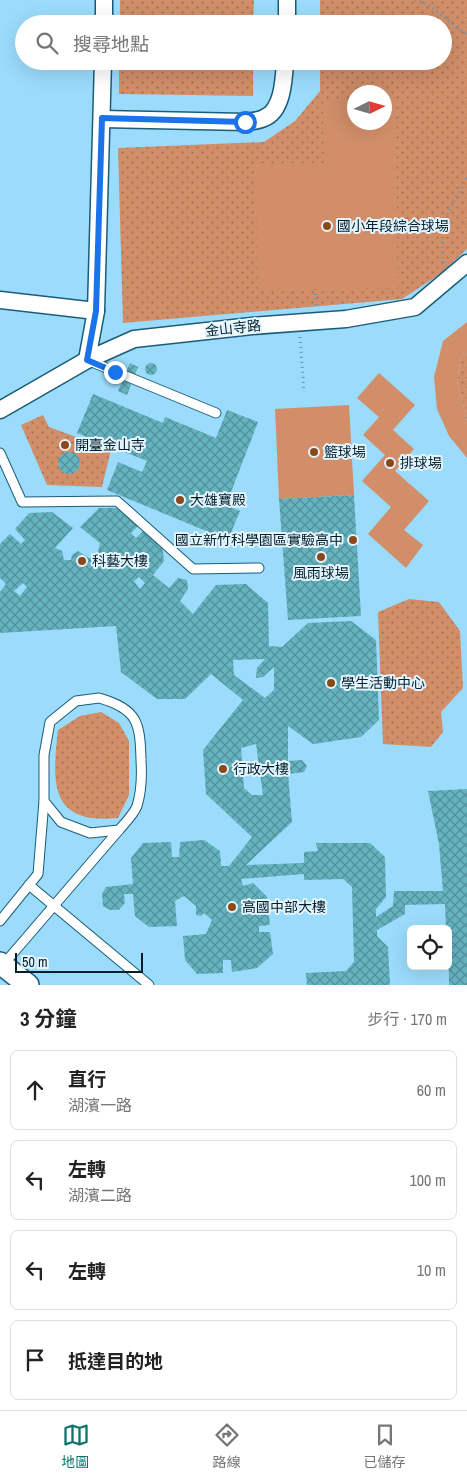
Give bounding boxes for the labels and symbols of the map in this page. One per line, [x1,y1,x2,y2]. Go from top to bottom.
north arrow [347,85,392,130]
route start [234,111,257,134]
place label: 國小年段綜合球場 [337,217,449,235]
marker: 國小年段綜合球場 [321,220,333,232]
street label: 金山寺路 [204,316,262,340]
route end [104,361,127,384]
place label: 開臺金山寺 [75,436,145,454]
marker: 開臺金山寺 [59,439,71,451]
place label: 籃球場 [324,443,366,461]
marker: 籃球場 [308,446,320,458]
place label: 排球場 [400,454,442,472]
marker: 排球場 [384,457,396,469]
place label: 大雄寶殿 [190,491,246,509]
marker: 大雄寶殿 [174,494,186,506]
place label: 國立新竹科學園區實驗高中 [175,531,343,549]
marker: 國立新竹科學園區實驗高中 [347,534,359,546]
marker: 風雨球場 [315,551,327,563]
place label: 科藝大樓 [92,552,148,570]
marker: 科藝大樓 [76,555,88,567]
place label: 風雨球場 [293,564,349,582]
place label: 學生活動中心 [341,674,425,692]
marker: 學生活動中心 [325,677,337,689]
place label: 行政大樓 [233,760,289,778]
marker: 行政大樓 [217,763,229,775]
place label: 高國中部大樓 [242,898,326,916]
marker: 高國中部大樓 [226,901,238,913]
scale bar [15,950,142,973]

